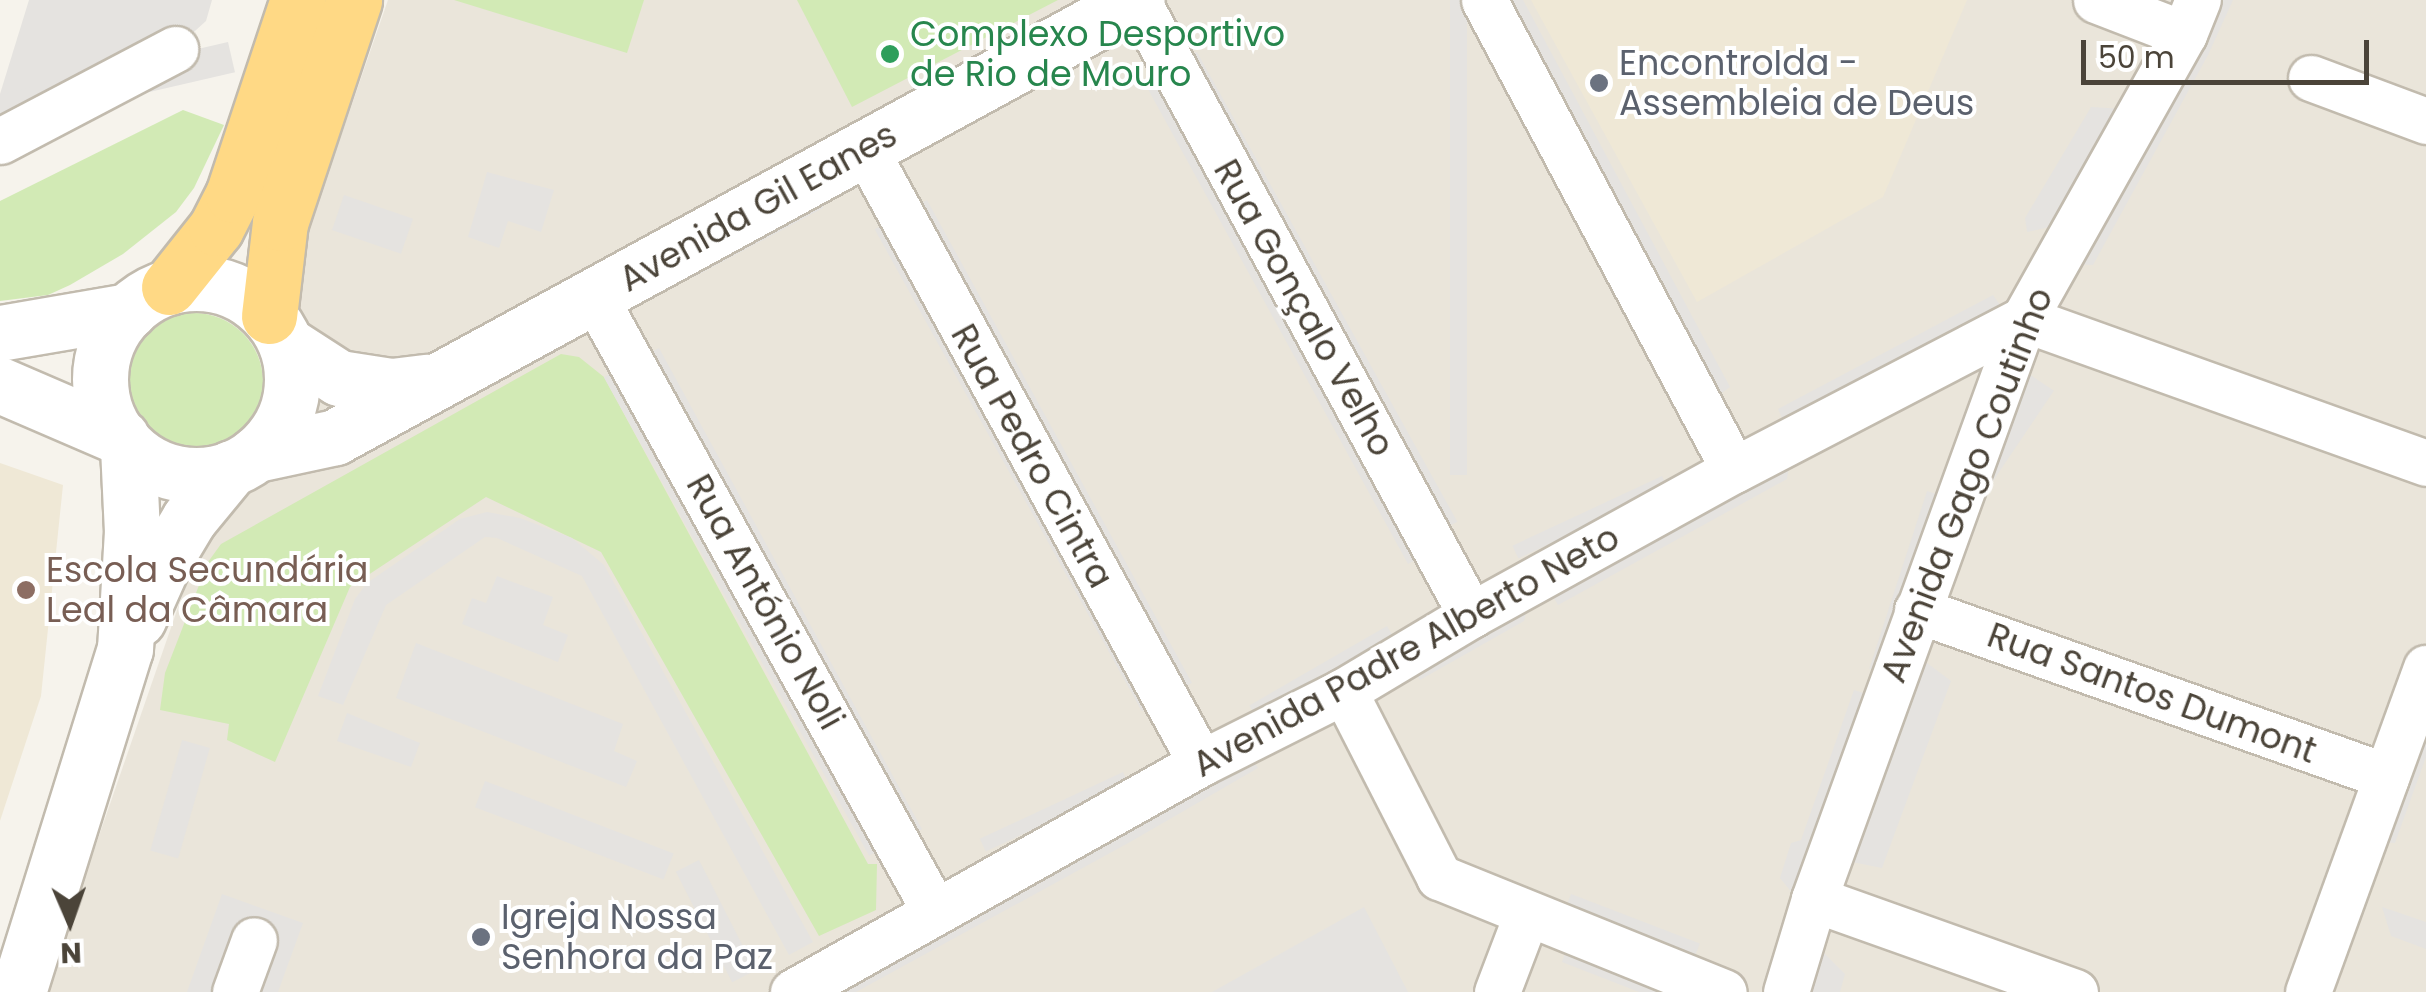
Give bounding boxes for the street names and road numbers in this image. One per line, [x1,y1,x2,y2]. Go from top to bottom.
street label: Avenida Gil Eanes [612,113,904,301]
street label: Rua Gonçalo Velho [1205,152,1403,464]
street label: Avenida Gago Coutinho [1872,282,2062,688]
street label: Rua Pedro Cintra [942,317,1122,595]
street label: Rua António Noli [678,467,852,737]
street label: Avenida Padre Alberto Neto [1186,516,1626,786]
street label: Rua Santos Dumont [1982,614,2322,772]

